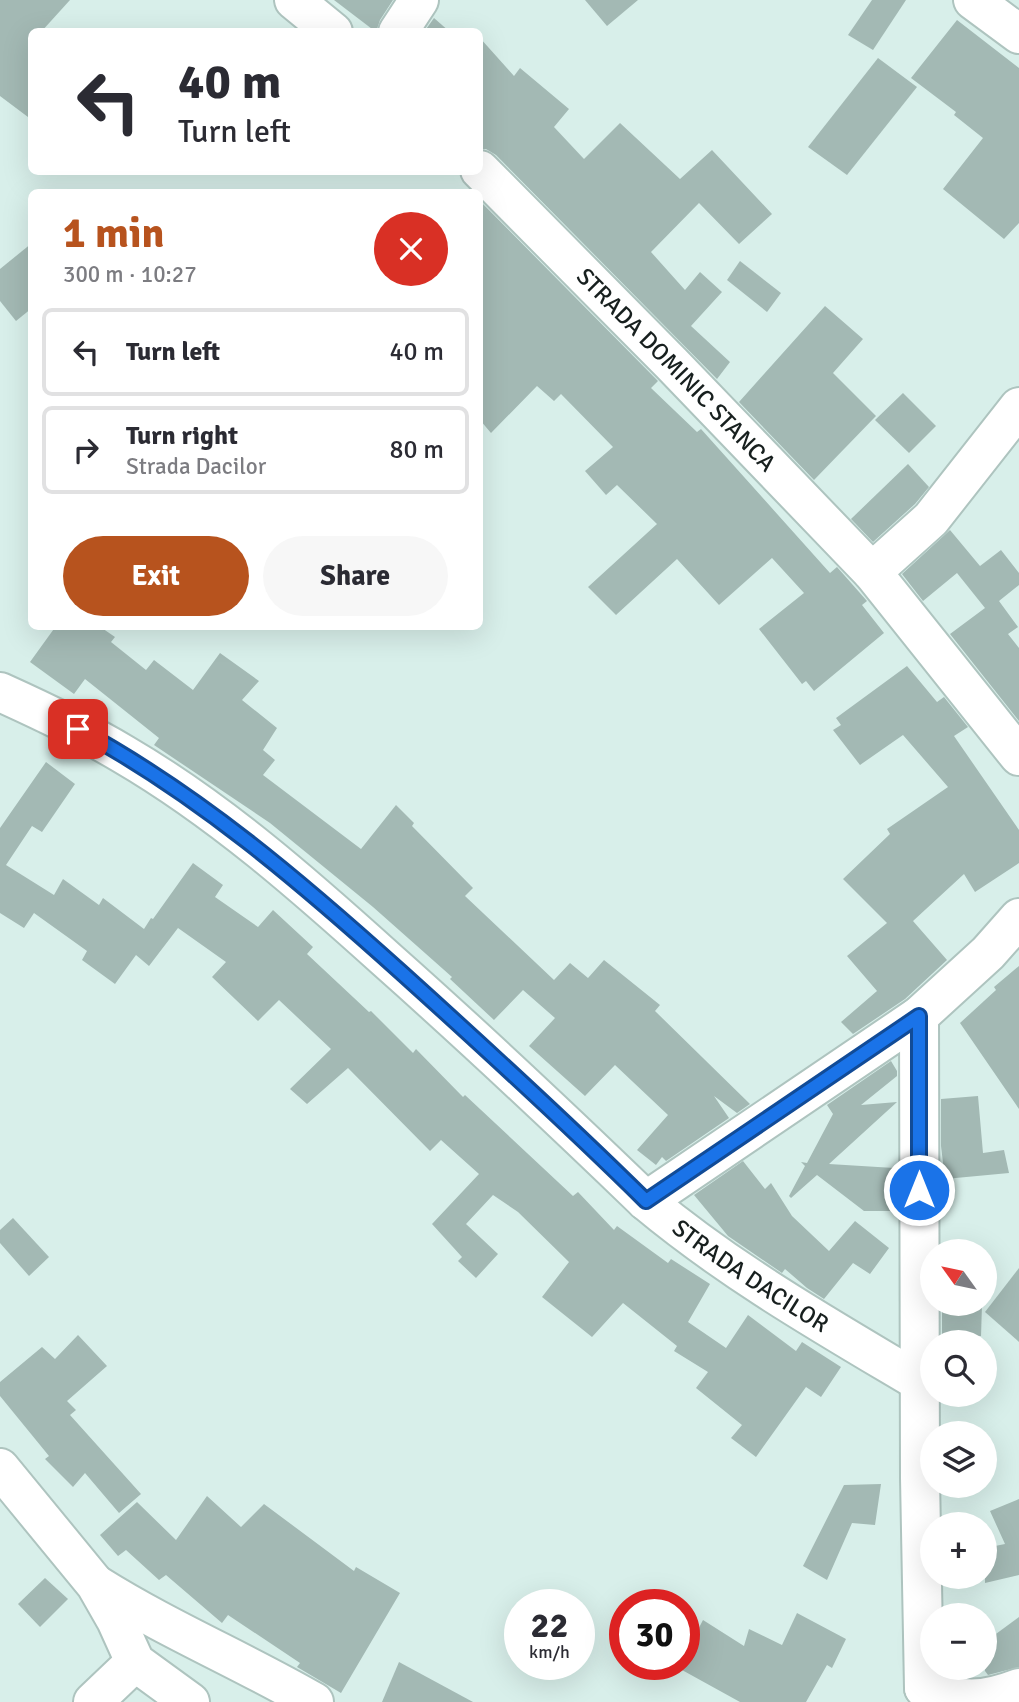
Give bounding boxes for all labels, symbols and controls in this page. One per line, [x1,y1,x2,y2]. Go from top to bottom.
text: 40 m [178,52,281,112]
icon: left [63,56,154,147]
text: Turn left [178,112,291,151]
text: 1 min [63,208,164,259]
button: close [374,212,448,286]
text: 300 m · 10:27 [63,260,197,289]
street label: STRADA DOMINIC STANCA [570,261,783,478]
icon: left [67,333,105,371]
text: Turn left [126,336,220,368]
text: 40 m [389,336,444,368]
text: Turn right [126,420,238,452]
icon: right [67,431,105,469]
text: 80 m [389,434,444,466]
text: Strada Dacilor [126,452,266,481]
button: Exit [63,536,249,616]
button: Share [263,536,448,616]
pin [48,699,108,759]
icon: arrive [59,710,97,748]
position arrow [882,1153,956,1227]
street label: STRADA DACILOR [666,1213,834,1339]
north arrow [920,1239,998,1316]
map controls [920,1239,997,1680]
button: search [920,1330,997,1407]
button: layers [920,1421,997,1498]
button: + [920,1512,997,1589]
speed limit sign: 30 [609,1589,700,1680]
button: − [920,1603,997,1680]
text: 22 [531,1604,568,1647]
text: km/h [529,1641,570,1663]

